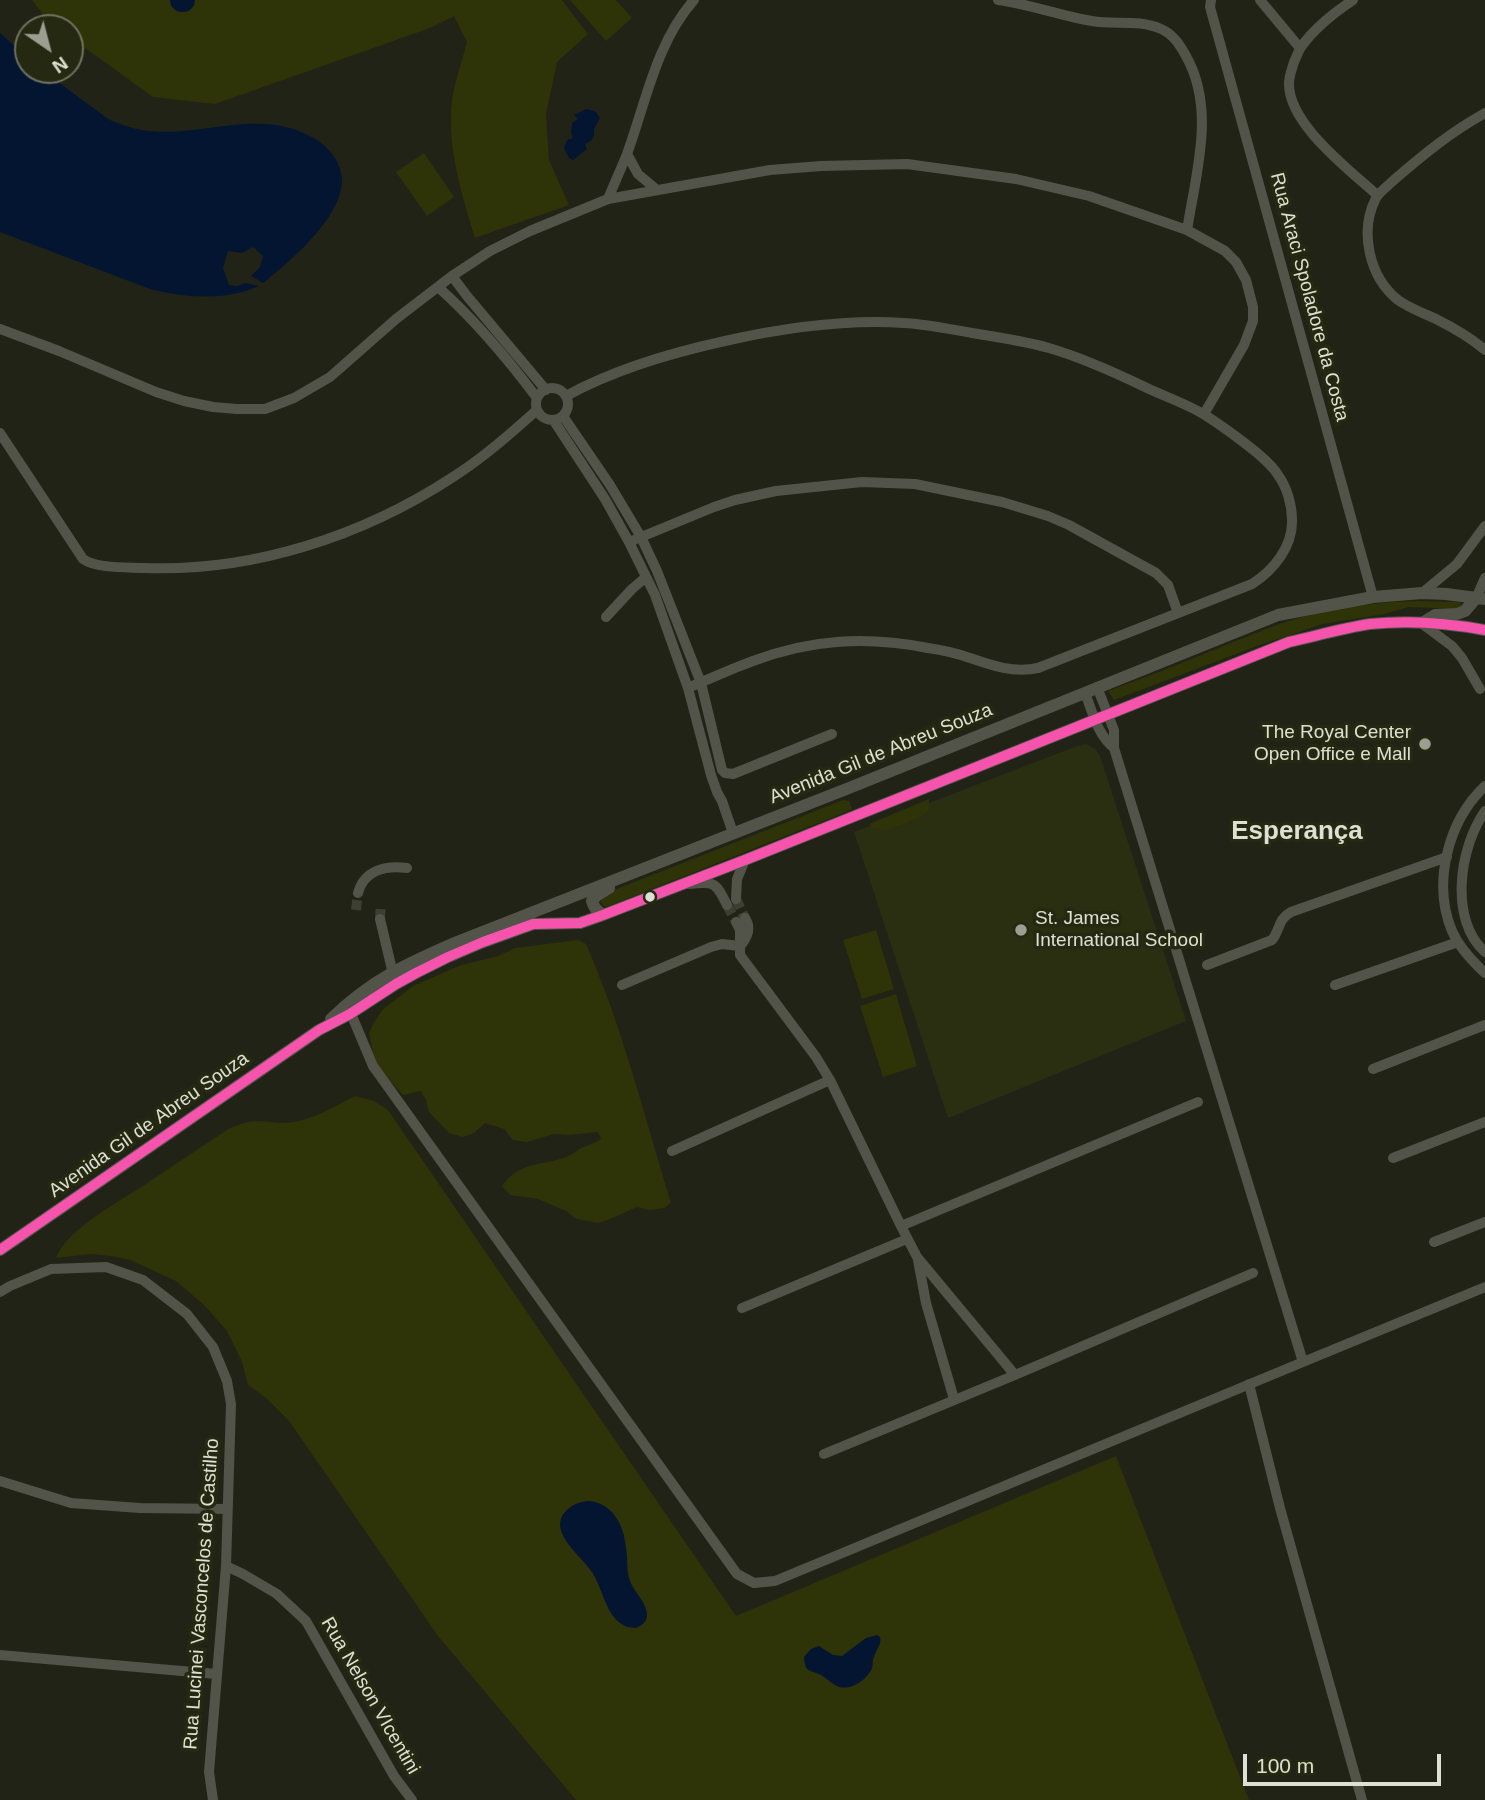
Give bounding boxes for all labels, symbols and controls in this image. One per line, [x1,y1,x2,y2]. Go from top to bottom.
north arrow [14,14,84,84]
text: N [49,52,72,78]
street label: Rua Araci Spoladore da Costa [1265,170,1353,424]
street label: Avenida Gil de Abreu Souza [766,699,996,809]
place label: The Royal Center Open Office e Mall [1254,722,1411,766]
marker: The Royal Center Open Office e Mall [1417,736,1433,752]
district label: Esperança [1231,816,1363,848]
unlabelled marker [643,890,657,904]
place label: St. James International School [1035,908,1203,952]
marker: St. James International School [1013,922,1029,938]
street label: Avenida Gil de Abreu Souza [45,1047,253,1203]
street label: Rua Lucinei Vasconcelos de Castilho [180,1437,224,1751]
street label: Rua Nelson VIcentini [316,1613,424,1779]
scale bar [1247,1741,1445,1785]
text: 100 m [1256,1754,1314,1777]

